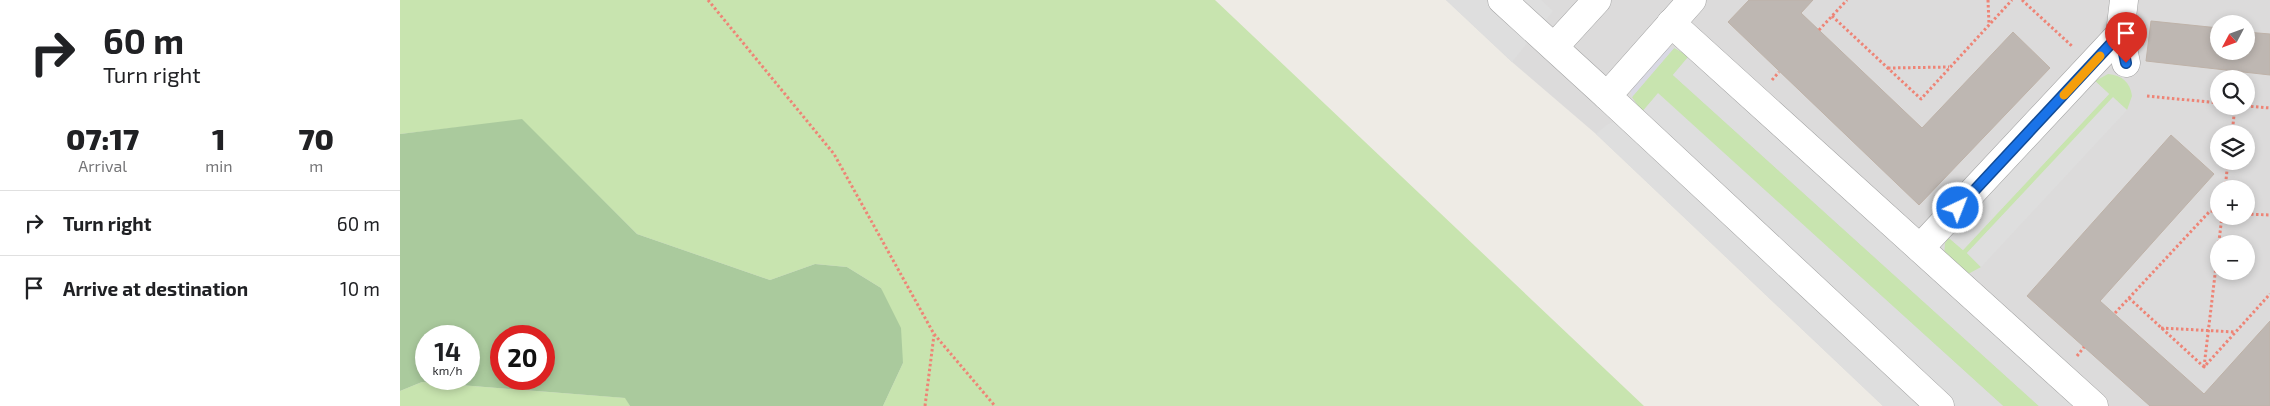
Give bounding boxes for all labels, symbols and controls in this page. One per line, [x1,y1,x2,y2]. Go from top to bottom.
pin [2105,12,2147,63]
north arrow [2210,15,2255,60]
map controls [2210,15,2255,280]
text: 60 m [103,19,184,61]
icon: arrive [2112,19,2140,47]
icon: right [20,20,85,85]
text: Turn right [103,61,201,87]
button: search [2210,70,2255,115]
text: 07:17 [66,120,139,156]
text: 1 [212,120,226,156]
text: 70 [299,120,334,156]
button: layers [2210,125,2255,170]
text: Arrival [78,156,127,175]
text: min [205,156,232,175]
text: m [309,156,323,175]
button: + [2210,180,2255,225]
position arrow [1931,181,1983,233]
icon: right [20,209,48,237]
text: Turn right [63,212,151,235]
text: 60 m [337,212,380,235]
button: − [2210,235,2255,280]
icon: arrive [20,274,48,302]
text: Arrive at destination [63,277,248,300]
text: 10 m [340,277,380,300]
speed limit sign: 20 [490,325,555,390]
text: 14 [434,336,461,366]
text: km/h [433,363,462,377]

